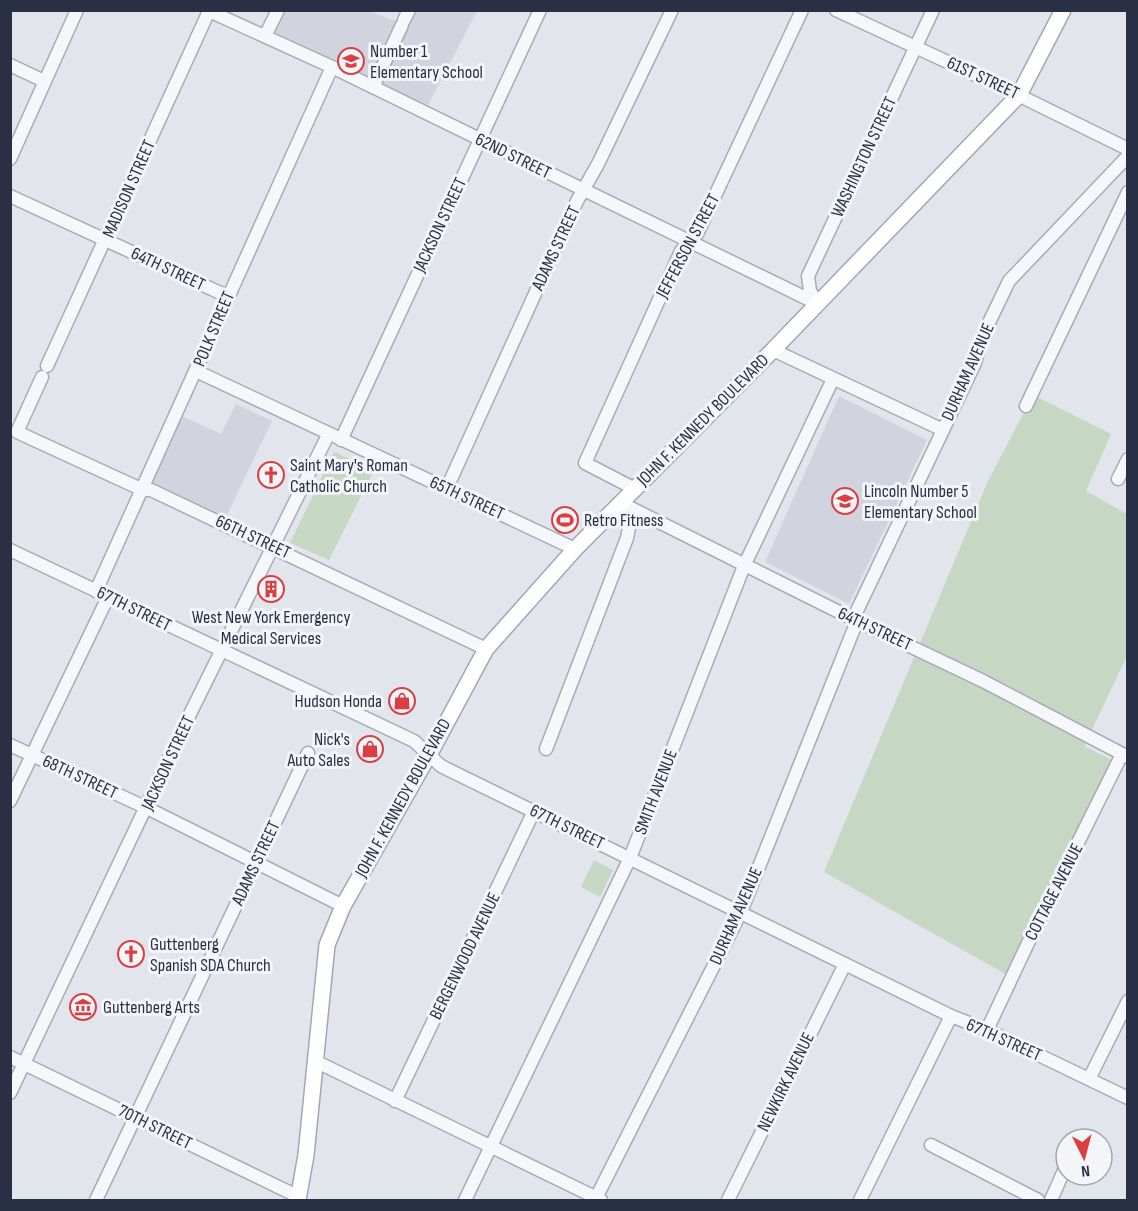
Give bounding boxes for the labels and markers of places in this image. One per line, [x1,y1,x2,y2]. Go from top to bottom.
place label: Number 1 Elementary School [370,41,483,83]
school or university icon: Number 1 Elementary School [336,46,366,76]
place label: Saint Mary's Roman Catholic Church [290,455,408,497]
church icon: Saint Mary's Roman Catholic Church [256,460,286,490]
place label: Lincoln Number 5 Elementary School [864,481,977,523]
school or university icon: Lincoln Number 5 Elementary School [830,486,860,516]
sports icon: Retro Fitness [550,505,580,535]
place label: Retro Fitness [584,510,664,531]
building icon: West New York Emergency Medical Services [256,574,286,604]
place label: West New York Emergency Medical Services [192,607,350,649]
shop icon: Hudson Honda [387,686,417,716]
place label: Hudson Honda [295,691,382,712]
place label: Nick's Auto Sales [286,729,350,771]
shop icon: Nick's Auto Sales [355,734,385,764]
place label: Guttenberg Spanish SDA Church [150,934,271,976]
church icon: Guttenberg Spanish SDA Church [116,939,146,969]
museum icon: Guttenberg Arts [68,992,98,1022]
place label: Guttenberg Arts [103,997,200,1018]

